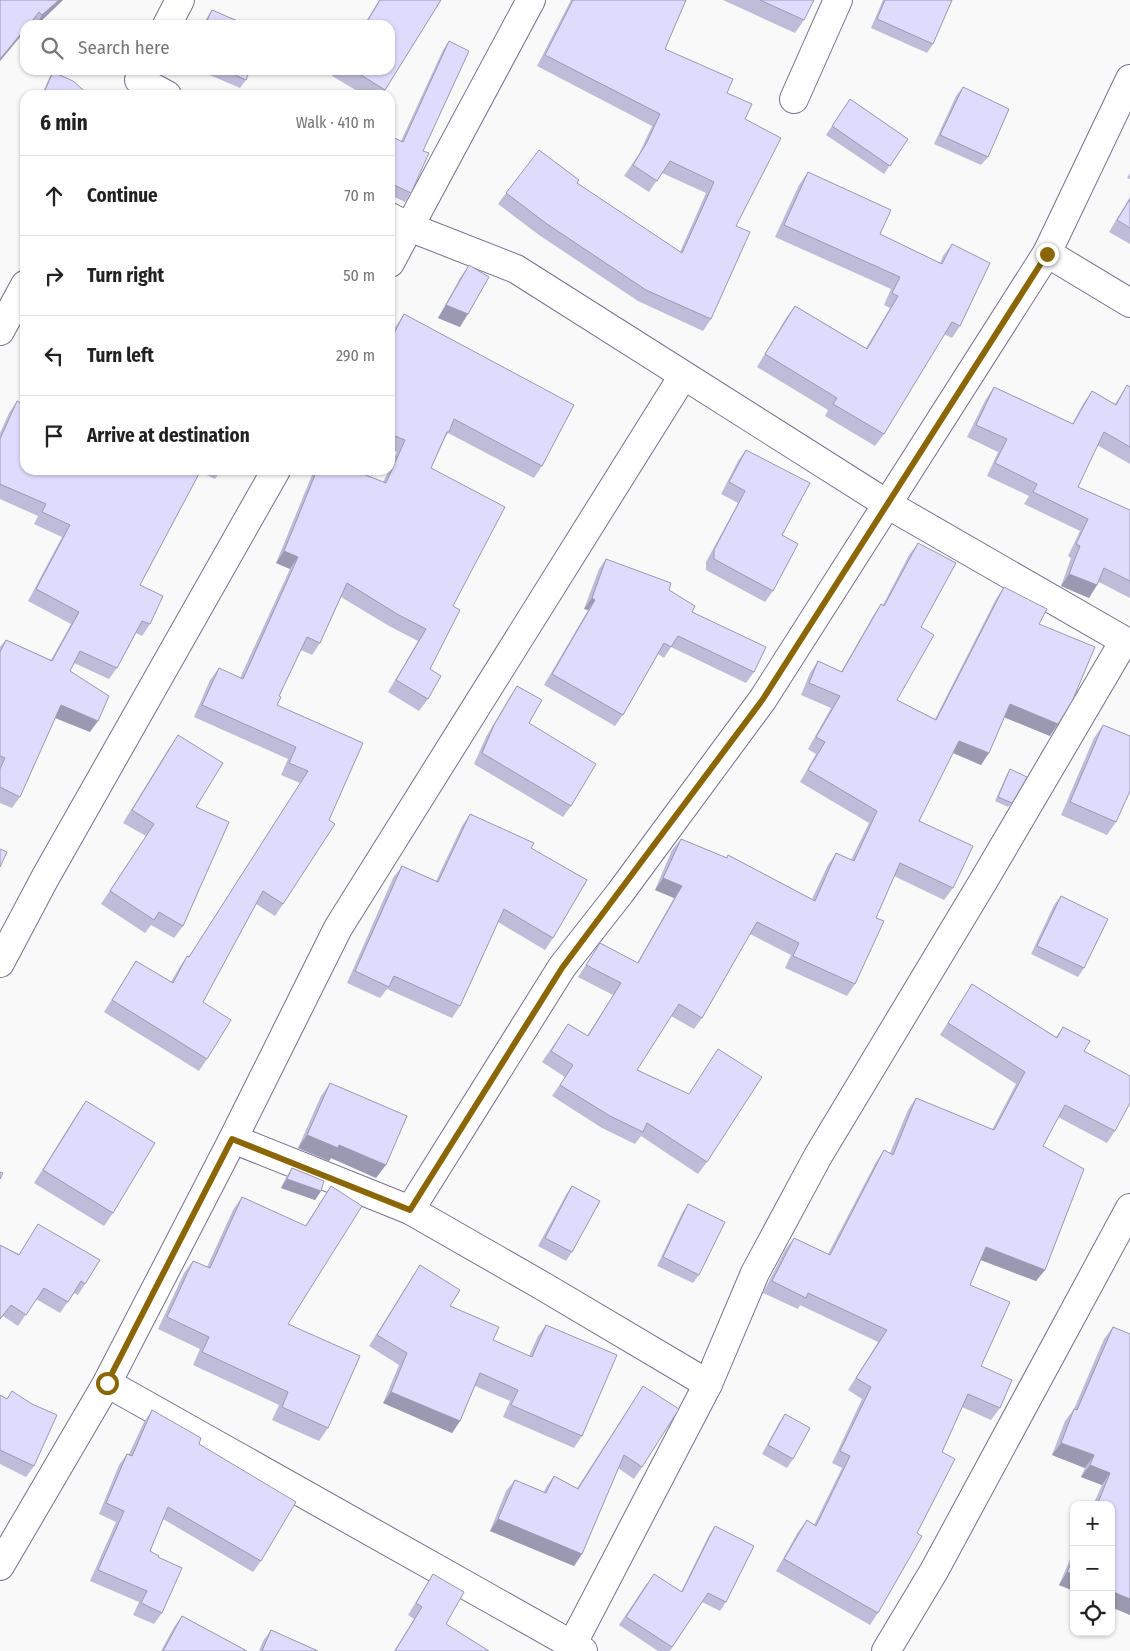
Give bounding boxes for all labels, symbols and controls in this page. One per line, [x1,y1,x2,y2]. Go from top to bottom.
search box [20,20,395,75]
icon: search [38,34,66,62]
text: Search here [78,36,170,59]
text: 6 min [40,110,88,136]
text: Walk · 410 m [296,113,375,132]
icon: ahead [40,182,68,210]
text: Continue [87,184,158,207]
text: 70 m [344,186,375,205]
route end [1036,243,1059,266]
icon: right [40,262,68,290]
text: Turn right [87,264,164,287]
text: 50 m [343,266,375,285]
icon: left [40,342,68,370]
text: Turn left [87,344,154,367]
text: 290 m [336,346,375,365]
icon: arrive [40,422,68,450]
text: Arrive at destination [87,424,250,447]
route start [96,1372,119,1395]
map controls [1070,1501,1115,1636]
button: + [1070,1501,1115,1546]
button: − [1070,1546,1115,1591]
button: locate [1070,1591,1115,1636]

